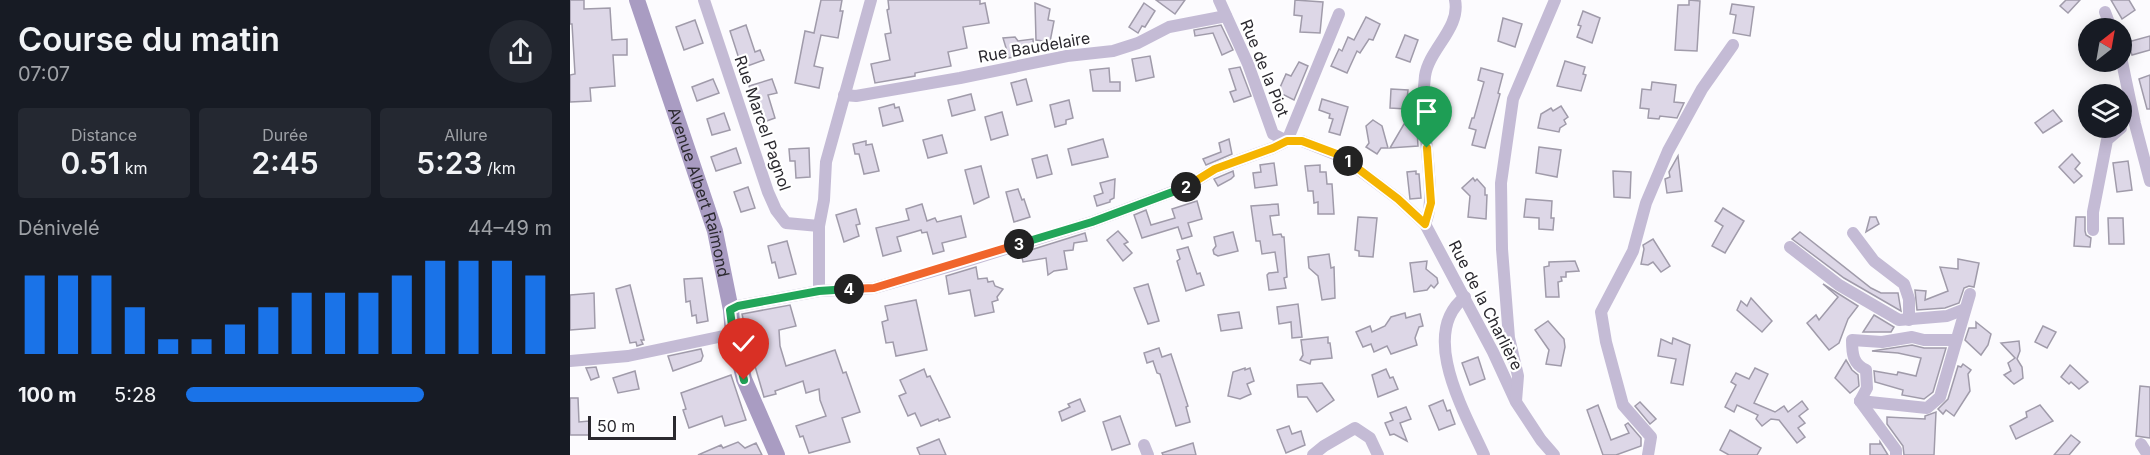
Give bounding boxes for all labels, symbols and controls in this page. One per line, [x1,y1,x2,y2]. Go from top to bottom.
street label: Rue de la Piot [1236,16,1294,120]
north arrow [2078,18,2132,72]
map controls [2078,18,2132,138]
text: Course du matin [18,19,280,59]
button: share [489,20,552,83]
street label: Rue Baudelaire [976,27,1092,67]
street label: Rue Marcel Pagnol [731,53,795,193]
text: 07:07 [18,62,70,86]
button: layers [2078,84,2132,138]
pin [1401,86,1452,148]
icon: arrive [1410,95,1443,128]
street label: Avenue Albert Raimond [664,104,734,279]
text: Distance [71,125,137,145]
text: Durée [262,125,308,145]
text: Allure [444,125,488,145]
text: 0.51 [60,145,120,181]
text: 2:45 [251,145,319,181]
text: 5:23 [416,145,483,181]
pin: 1 [1333,146,1363,176]
text: 1 [1345,151,1351,171]
text: km [120,158,148,178]
text: /km [483,158,516,178]
pin: 2 [1171,172,1201,202]
text: 2 [1181,177,1191,197]
text: Dénivelé [18,216,100,240]
text: 44–49 m [468,216,552,240]
pin: 3 [1004,229,1034,259]
text: 3 [1014,234,1024,254]
street label: Rue de la Charlière [1445,237,1527,373]
pin: 4 [834,274,864,304]
text: 4 [844,279,854,299]
pin [718,318,769,380]
icon: check [727,327,760,360]
text: 100 m [18,383,77,407]
text: 5:28 [114,383,157,407]
scale bar [588,413,676,440]
text: 50 m [597,416,635,436]

